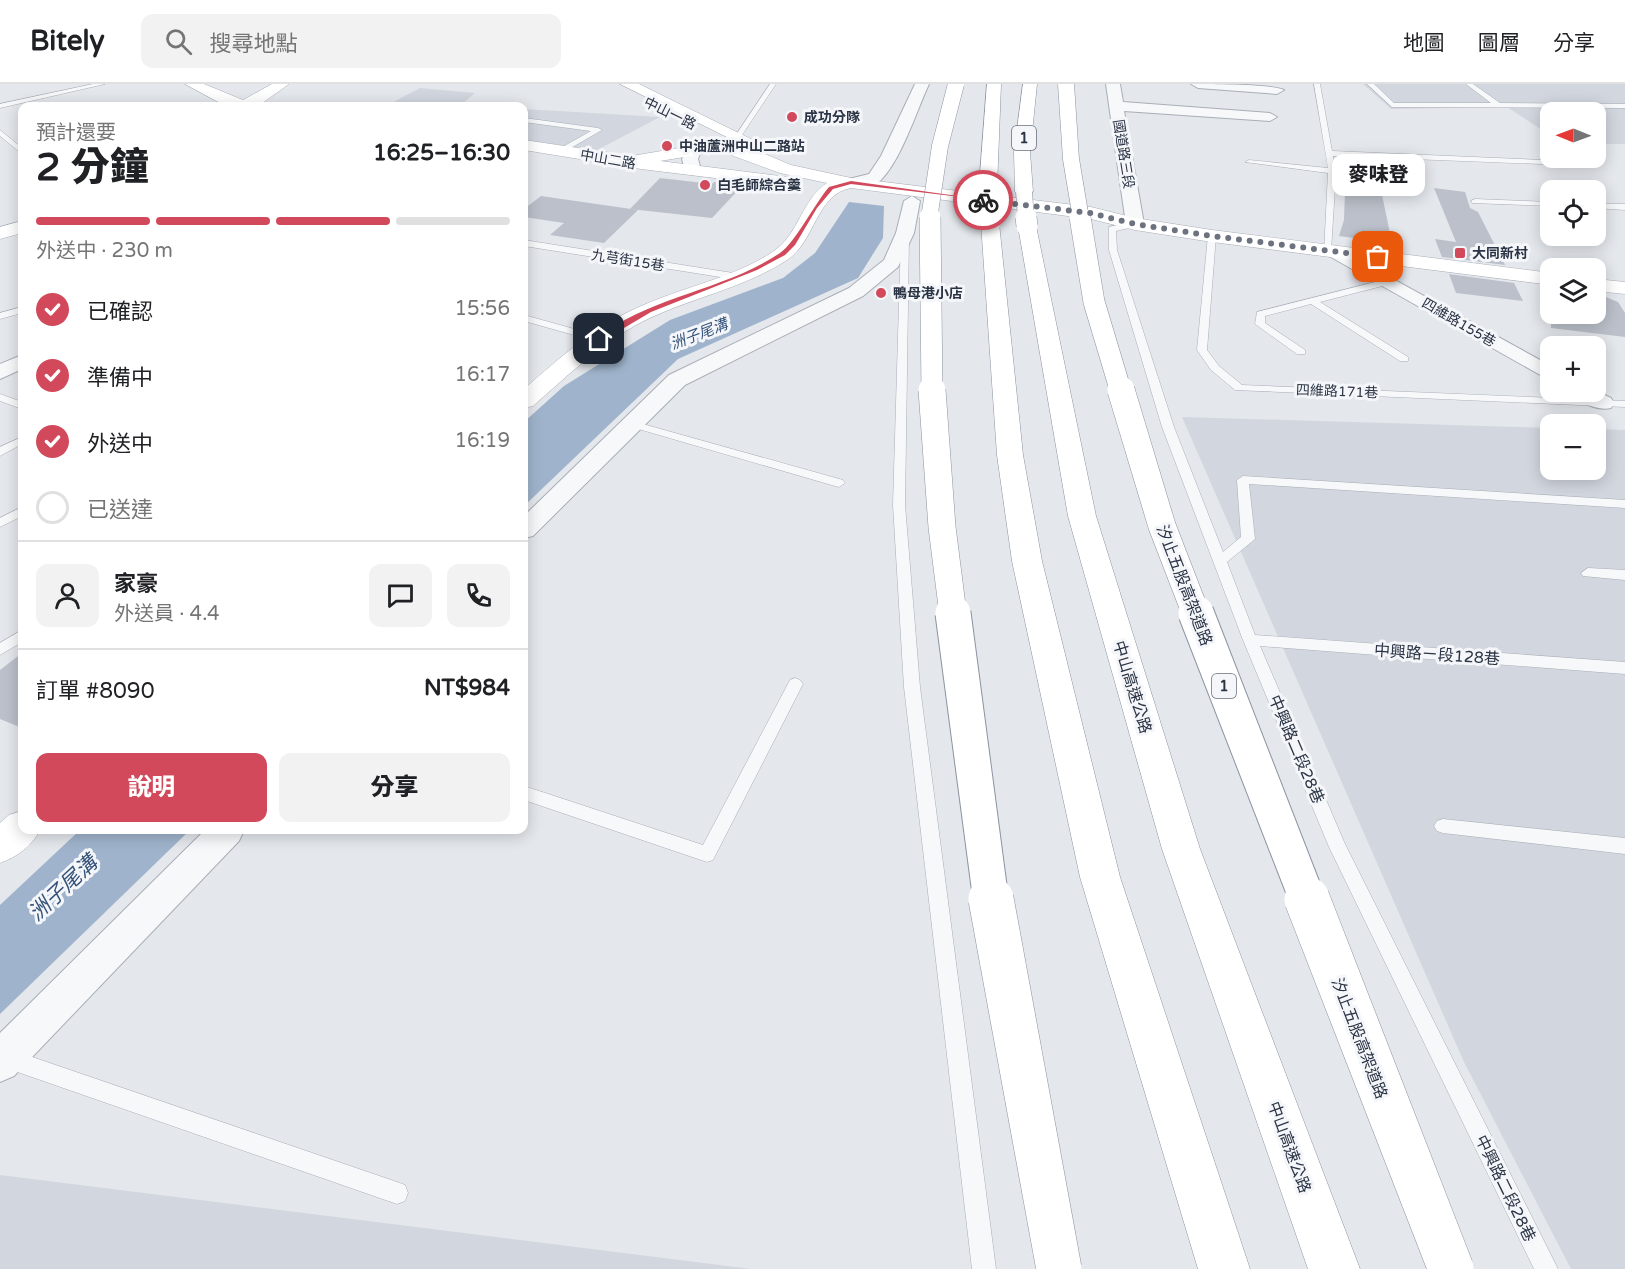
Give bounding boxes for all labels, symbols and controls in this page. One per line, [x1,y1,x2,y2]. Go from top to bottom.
search box [141,14,561,68]
text: Bitely [30,24,105,58]
icon: search [162,25,195,58]
text: 搜尋地點 [210,31,298,57]
text: 地圖 [1403,31,1445,56]
text: 圖層 [1478,31,1520,56]
text: 分享 [1553,31,1595,56]
street label: 中山一路 [641,94,699,133]
north arrow [1540,102,1606,168]
map controls [1540,102,1606,480]
place label: 成功分隊 [804,109,860,126]
marker: 成功分隊 [785,110,799,124]
street label: 國道路三段 [1110,118,1137,190]
text: 預計還要 [36,121,116,145]
road number: 1 [1012,126,1036,150]
place label: 中油蘆洲中山二路站 [679,138,805,155]
marker: 中油蘆洲中山二路站 [660,139,674,153]
text: 16:25–16:30 [373,140,510,166]
text: 2 分鐘 [36,144,149,191]
street label: 中山二路 [579,146,637,173]
callout: 麥味登 [1332,155,1424,197]
text: 麥味登 [1349,163,1409,187]
courier [953,170,1013,230]
place label: 白毛師綜合羹 [717,177,801,194]
marker: 白毛師綜合羹 [698,178,712,192]
button: locate [1540,180,1606,246]
icon: bike [967,184,1000,217]
pin [1352,231,1403,282]
text: 外送中 · 230 m [36,239,173,263]
icon: bag [1361,240,1394,273]
place label: 大同新村 [1472,245,1528,262]
street label: 九芎街15巷 [590,246,666,275]
marker: 大同新村 [1453,246,1467,260]
button: layers [1540,258,1606,324]
place label: 鴨母港小店 [893,285,963,302]
marker: 鴨母港小店 [874,286,888,300]
icon: check [36,293,69,326]
street label: 四維路155巷 [1419,294,1499,350]
text: 15:56 [455,297,510,321]
text: 已確認 [87,299,153,325]
pin [573,313,624,364]
water label: 洲子尾溝 [668,314,732,353]
icon: home [582,322,615,355]
button: + [1540,336,1606,402]
icon: check [36,359,69,392]
text: 16:17 [455,363,510,387]
text: 準備中 [87,365,153,391]
street label: 四維路171巷 [1296,382,1378,401]
button: − [1540,414,1606,480]
icon: check [36,425,69,458]
text: 16:19 [455,429,510,453]
text: 外送中 [87,431,153,457]
text: 已送達 [87,497,153,523]
street label: 汐止五股高架道路 [1152,522,1216,649]
button: person [36,564,99,627]
button: chat [369,564,432,627]
button: phone [447,564,510,627]
text: 家豪 [114,571,158,597]
text: 外送員 · 4.4 [114,602,220,626]
street label: 中山高速公路 [1108,638,1156,736]
street label: 中興路ㄧ段128巷 [1373,641,1501,669]
road number: 1 [1212,674,1236,698]
text: NT$984 [424,675,510,701]
text: 訂單 #8090 [36,678,154,704]
street label: 中興路二段28巷 [1264,692,1328,807]
button: 說明 [36,753,267,822]
button: 分享 [279,753,510,822]
water label: 洲子尾溝 [24,849,105,926]
street label: 汐止五股高架道路 [1327,975,1391,1102]
street label: 中山高速公路 [1263,1099,1315,1196]
street label: 中興路二段28巷 [1471,1132,1540,1245]

